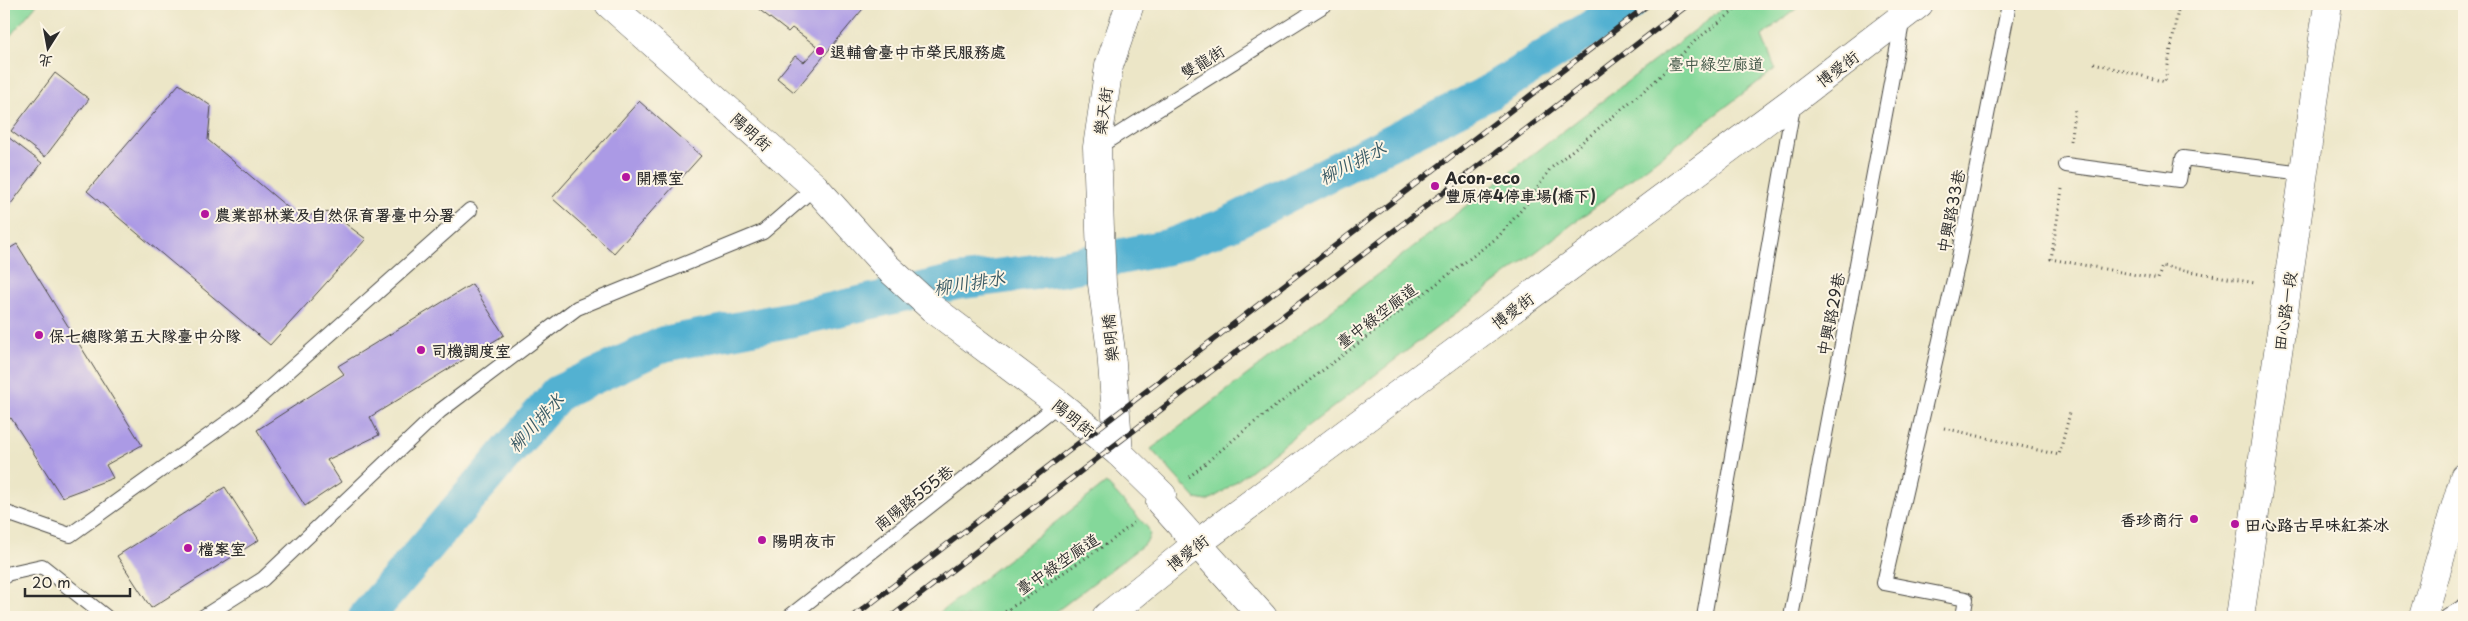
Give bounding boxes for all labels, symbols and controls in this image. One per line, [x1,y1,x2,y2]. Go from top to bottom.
north arrow [22,22,72,72]
street label: 雙龍街 [1175,38,1229,84]
place label: 退輔會臺中市榮民服務處 [830,39,1006,63]
street label: 博愛街 [1811,44,1863,92]
marker: 退輔會臺中市榮民服務處 [814,45,826,57]
text: 北 [37,50,54,73]
park label: 臺中綠空廊道 [1668,51,1764,75]
street label: 樂天街 [1087,86,1117,136]
street label: 陽明街 [726,106,778,156]
water label: 柳川排水 [1314,133,1391,190]
place label: 開標室 [636,165,684,189]
place label: Acon-eco 豐原停4停車場(橋下) [1444,165,1596,207]
street label: 中興路33巷 [1930,167,1970,255]
marker: 開標室 [620,171,632,183]
marker: Acon-eco 豐原停4停車場(橋下) [1429,180,1441,192]
place label: 農業部林業及自然保育署臺中分署 [215,202,455,226]
marker: 農業部林業及自然保育署臺中分署 [199,208,211,220]
water label: 柳川排水 [931,263,1008,301]
street label: 中興路29巷 [1810,270,1850,358]
street label: 田心路一段 [2267,270,2301,352]
street label: 臺中綠空廊道 [1330,277,1422,353]
street label: 博愛街 [1486,286,1538,334]
street label: 樂明橋 [1095,313,1123,363]
place label: 保七總隊第五大隊臺中分隊 [49,323,241,347]
marker: 保七總隊第五大隊臺中分隊 [33,329,45,341]
place label: 司機調度室 [431,338,511,362]
marker: 司機調度室 [415,344,427,356]
water label: 柳川排水 [501,386,570,458]
street label: 陽明街 [1048,393,1100,441]
street label: 南陽路555巷 [868,458,958,536]
place label: 香珍商行 [2120,507,2184,531]
place label: 田心路古早味紅茶冰 [2245,512,2389,536]
marker: 香珍商行 [2188,513,2200,525]
marker: 田心路古早味紅茶冰 [2229,518,2241,530]
street label: 臺中綠空廊道 [1010,526,1104,600]
place label: 陽明夜市 [772,528,836,552]
street label: 博愛街 [1161,528,1213,576]
marker: 陽明夜市 [756,534,768,546]
place label: 檔案室 [198,536,246,560]
marker: 檔案室 [182,542,194,554]
scale bar [25,566,130,598]
text: 20 m [32,570,71,593]

